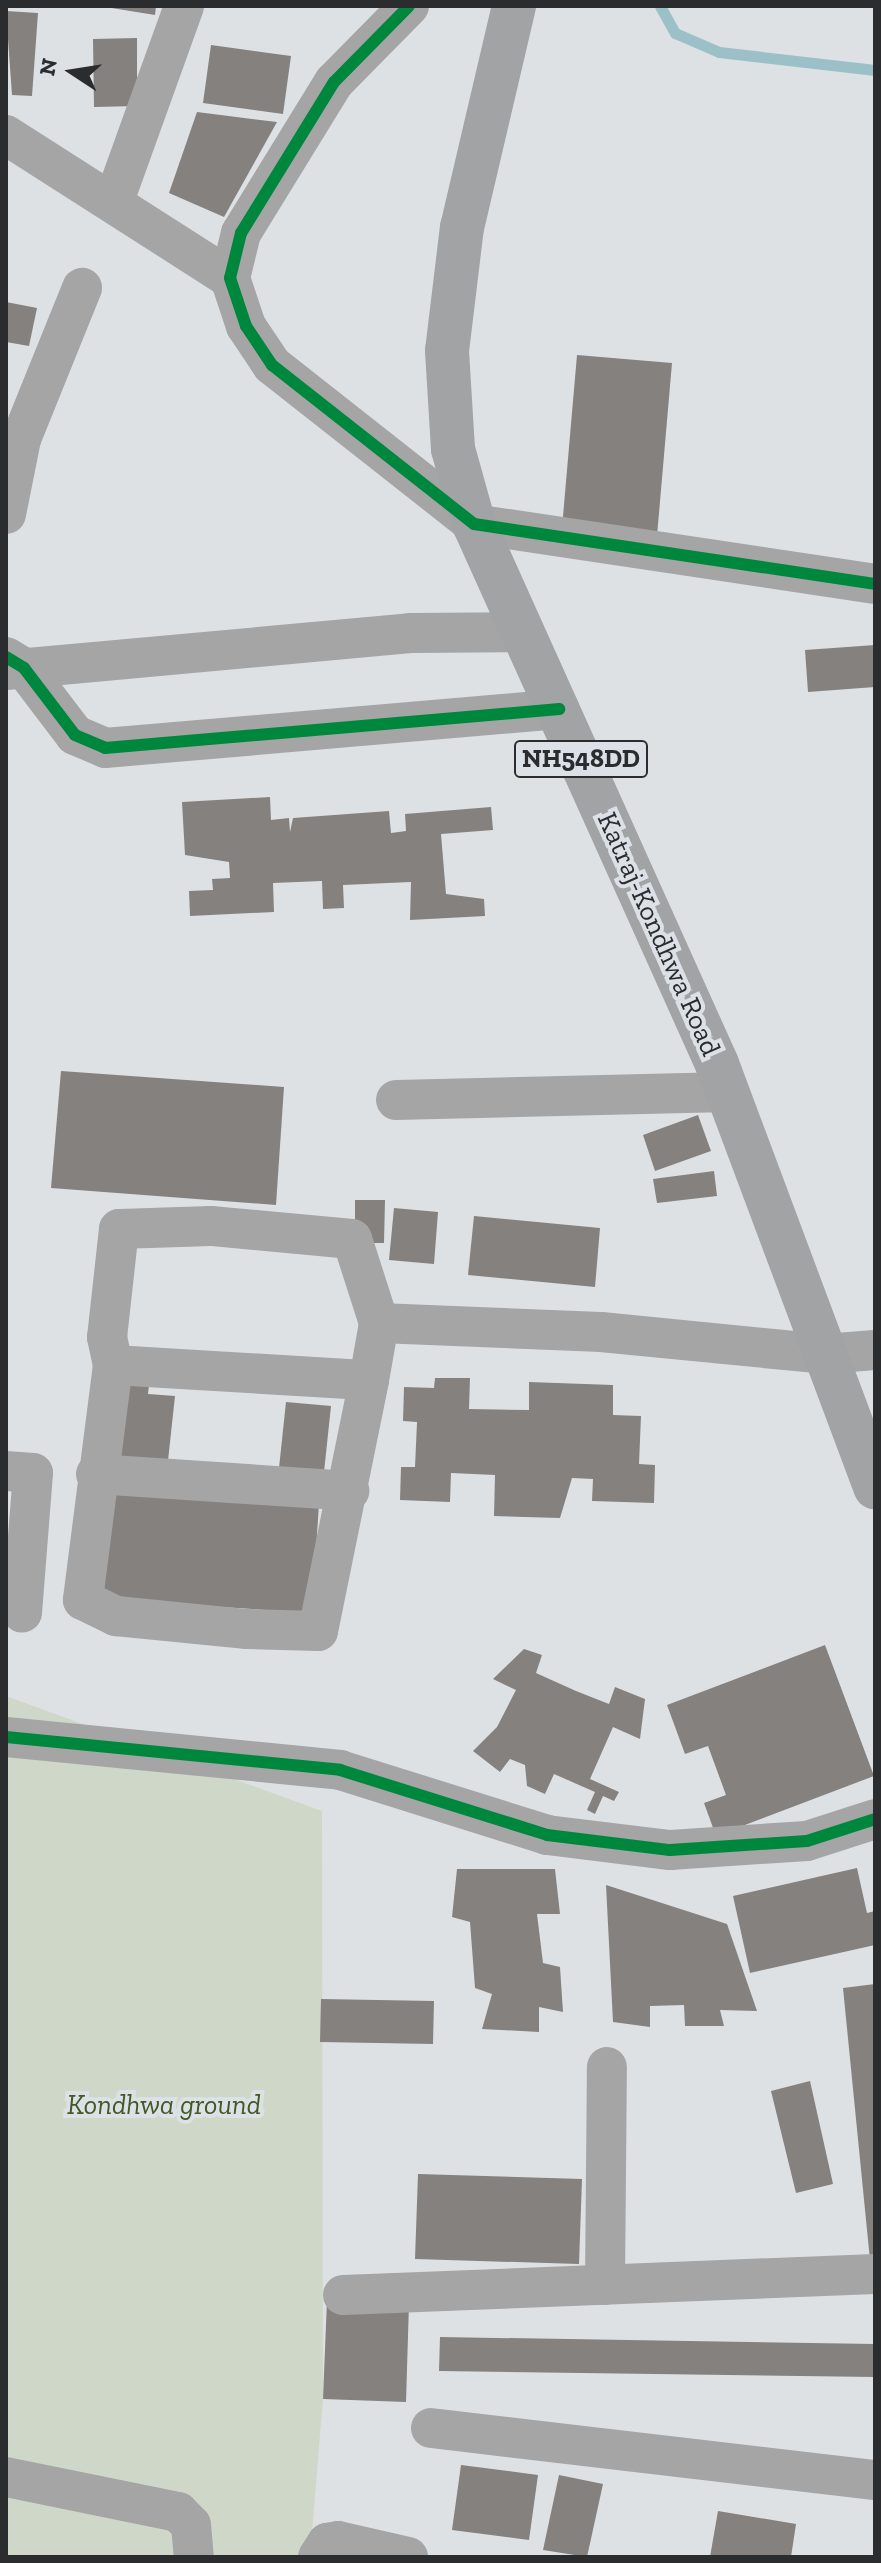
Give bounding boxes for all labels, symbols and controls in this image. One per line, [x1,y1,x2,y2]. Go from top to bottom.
north arrow [32,32,112,112]
text: N [33,56,63,78]
road number: NH548DD [513,737,649,781]
street label: Katraj-Kondhwa Road [590,807,728,1061]
park label: Kondhwa ground [67,2088,261,2122]

